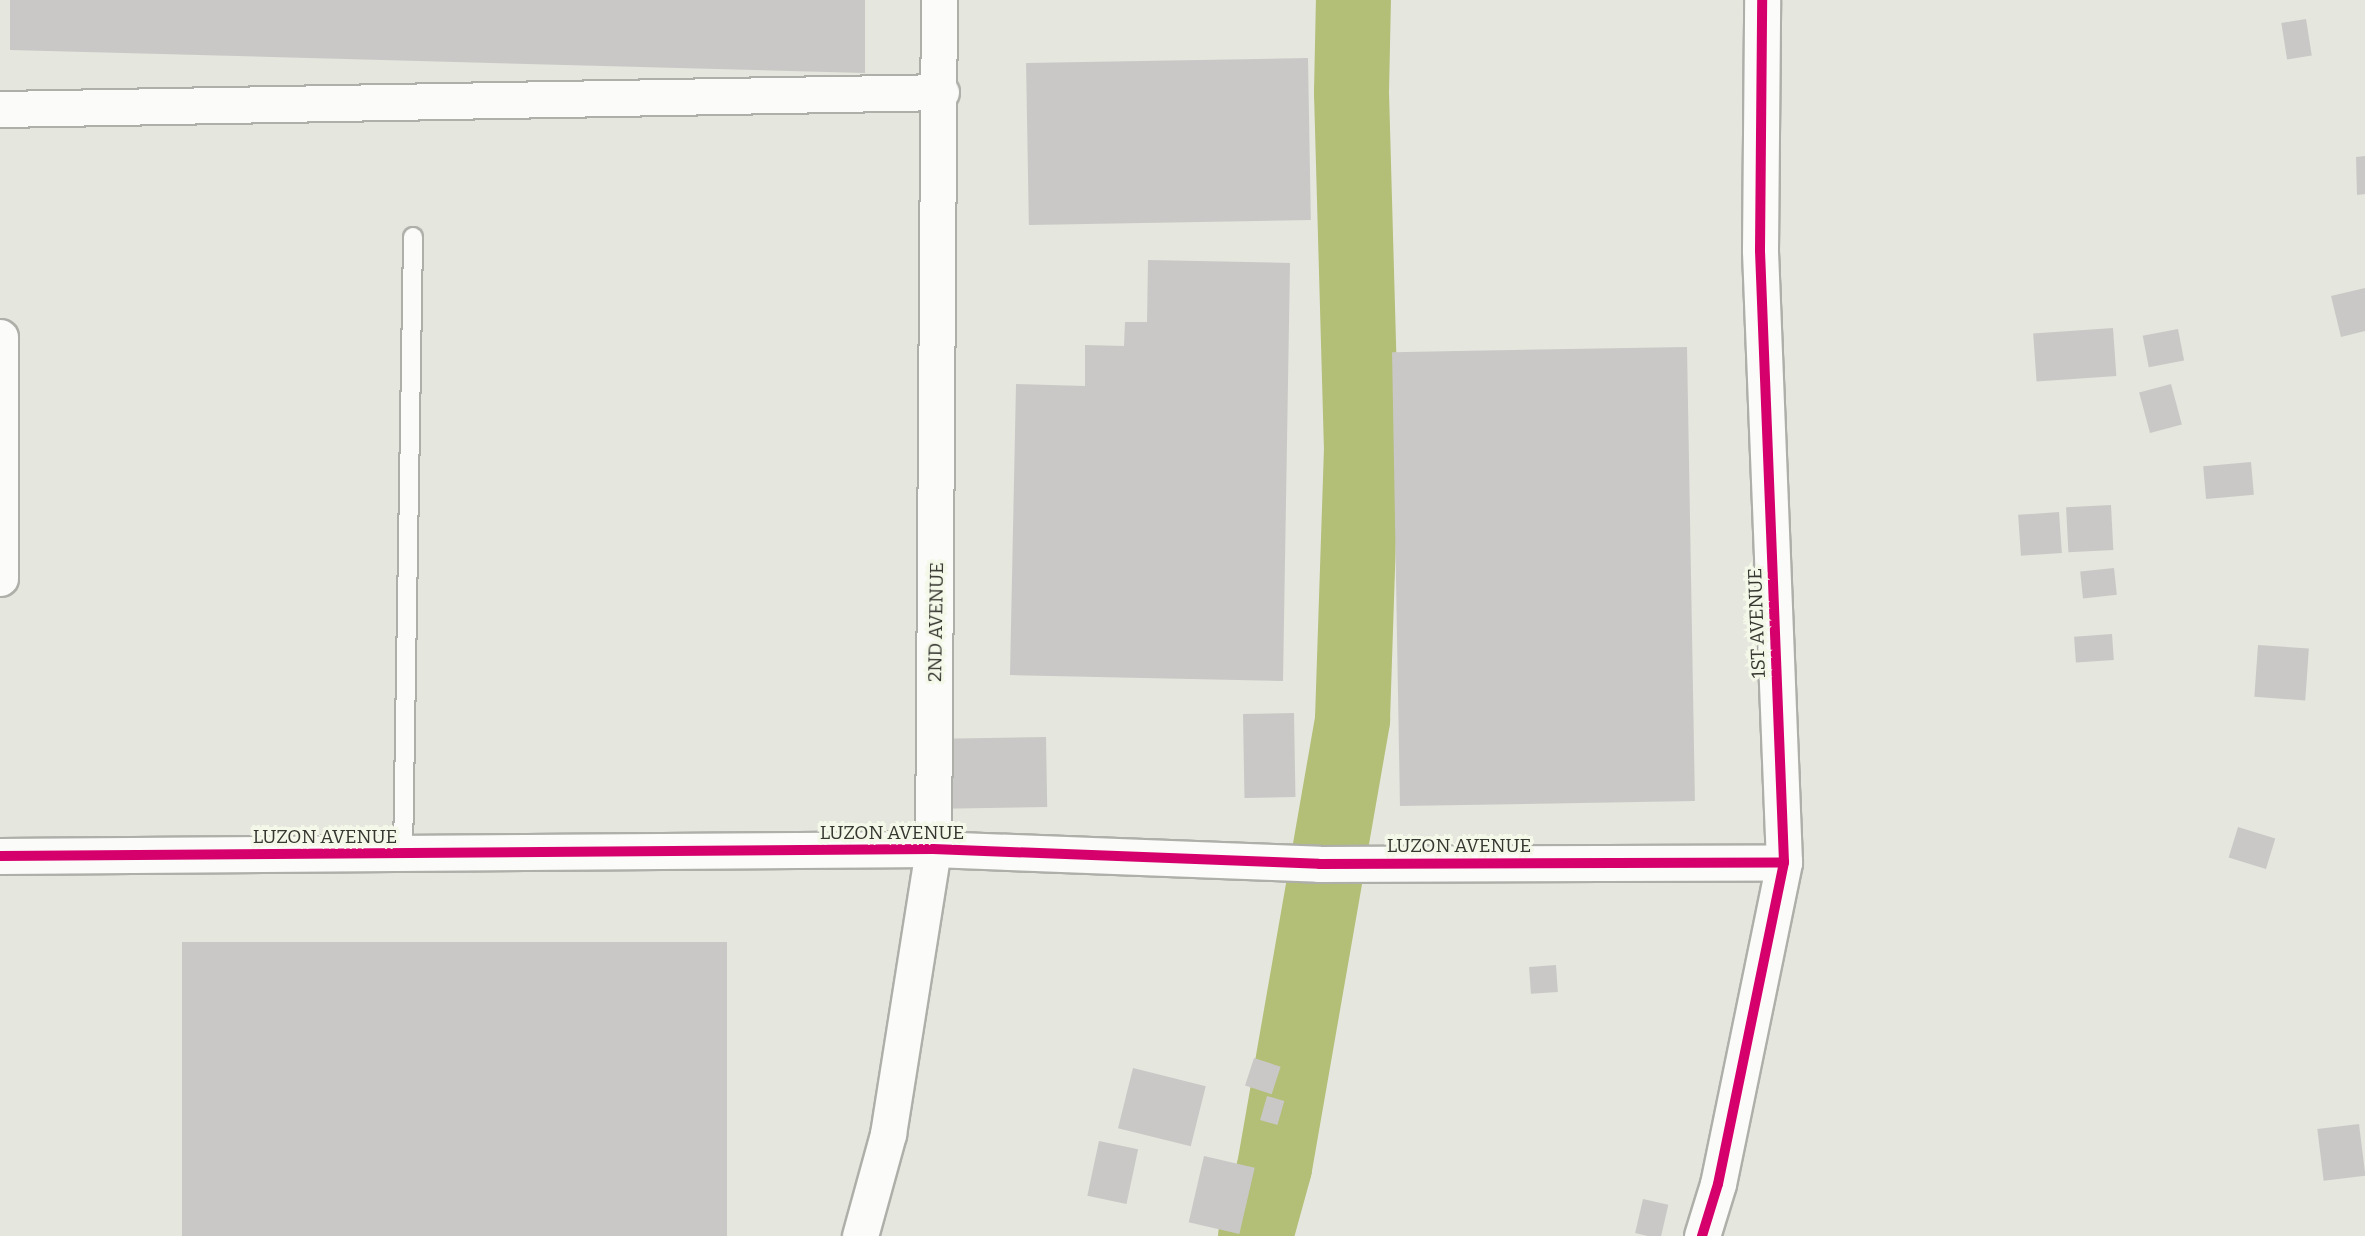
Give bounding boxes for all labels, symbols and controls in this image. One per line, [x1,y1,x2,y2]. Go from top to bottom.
street label: 2ND AVENUE [924,562,948,682]
street label: 1ST AVENUE [1744,567,1770,679]
street label: LUZON AVENUE [820,822,964,844]
street label: LUZON AVENUE [253,826,397,848]
street label: LUZON AVENUE [1387,835,1531,857]

